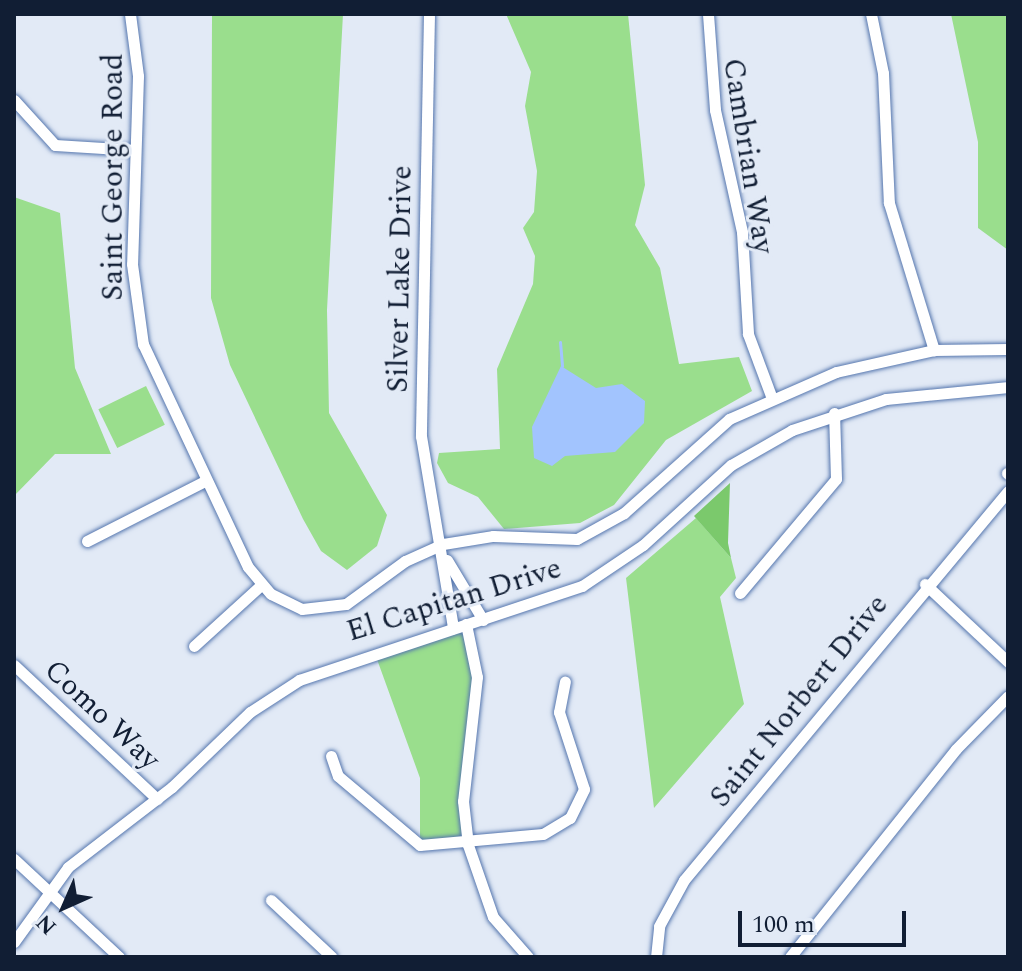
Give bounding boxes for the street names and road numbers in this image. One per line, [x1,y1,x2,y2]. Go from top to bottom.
street label: Saint George Road [95,53,131,301]
street label: Cambrian Way [715,56,781,256]
street label: Silver Lake Drive [380,165,420,393]
street label: El Capitan Drive [342,550,566,650]
street label: Saint Norbert Drive [702,587,896,815]
street label: Como Way [37,652,167,778]

